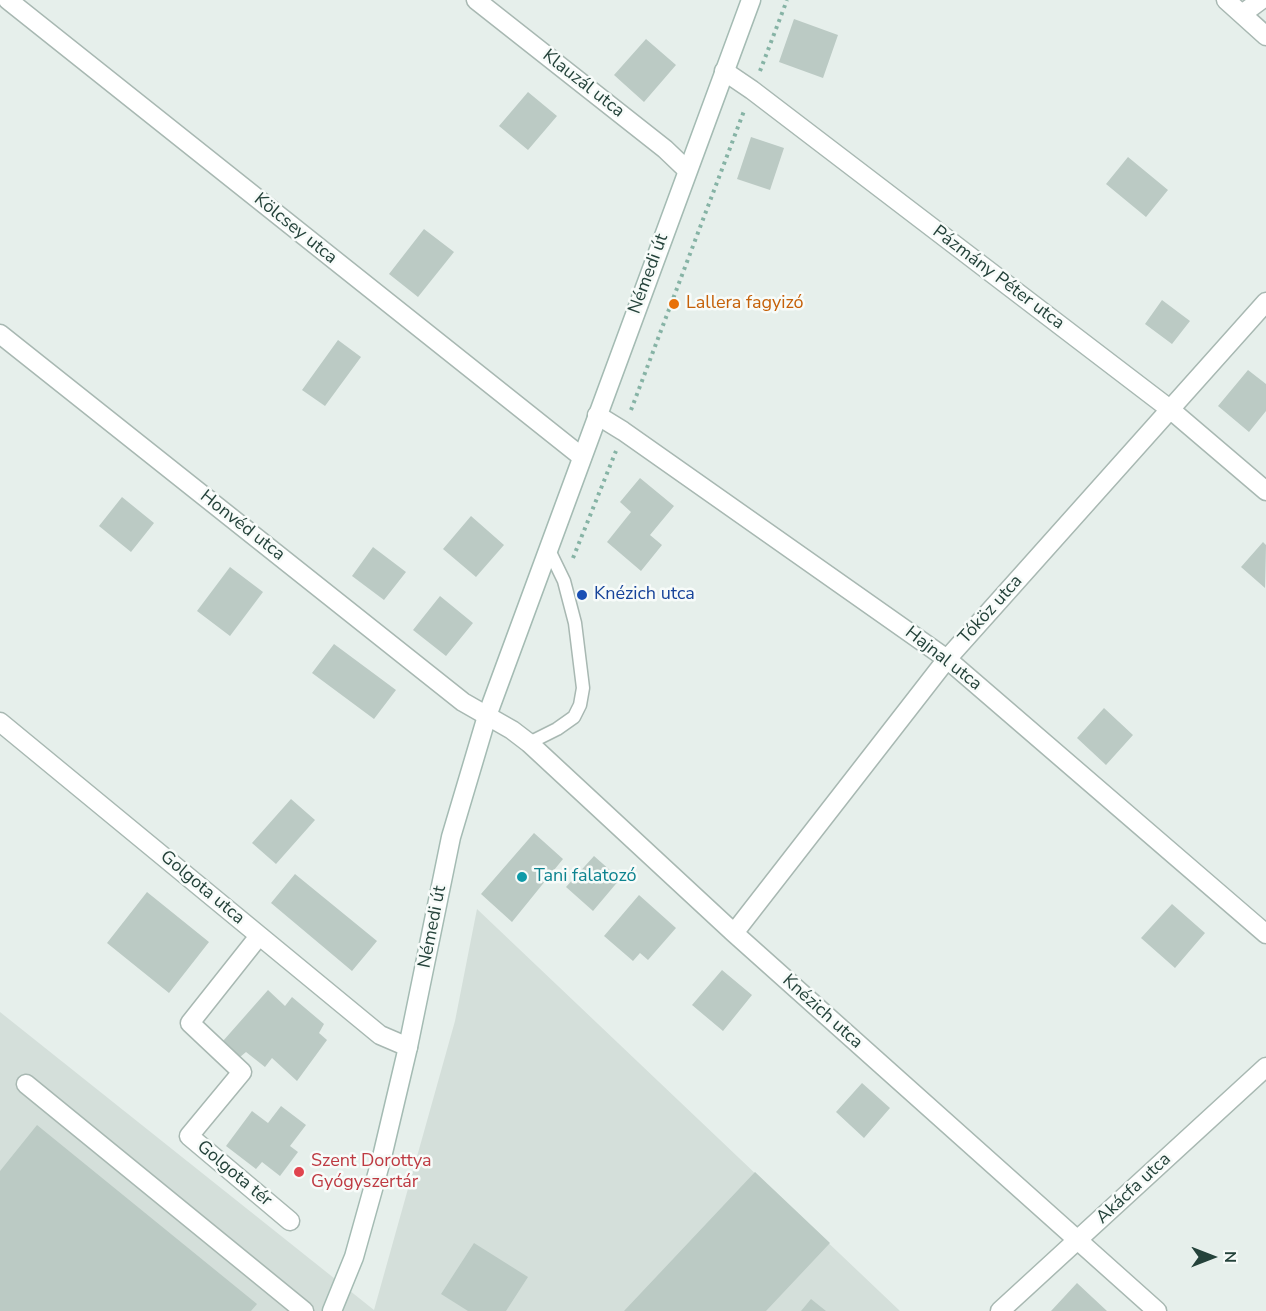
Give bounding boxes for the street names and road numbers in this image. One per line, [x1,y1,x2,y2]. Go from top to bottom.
street label: Klauzál utca [538,45,628,123]
street label: Kölcsey utca [249,189,341,269]
street label: Pázmány Péter utca [928,221,1068,335]
street label: Némedi út [625,231,673,317]
street label: Honvéd utca [195,486,289,566]
street label: Tóköz utca [954,571,1028,649]
street label: Hajnal utca [900,622,986,696]
street label: Golgota utca [155,847,249,929]
street label: Némedi út [414,884,452,970]
street label: Knézich utca [777,970,867,1054]
street label: Golgota tér [192,1136,276,1212]
street label: Akácfa utca [1092,1149,1176,1229]

